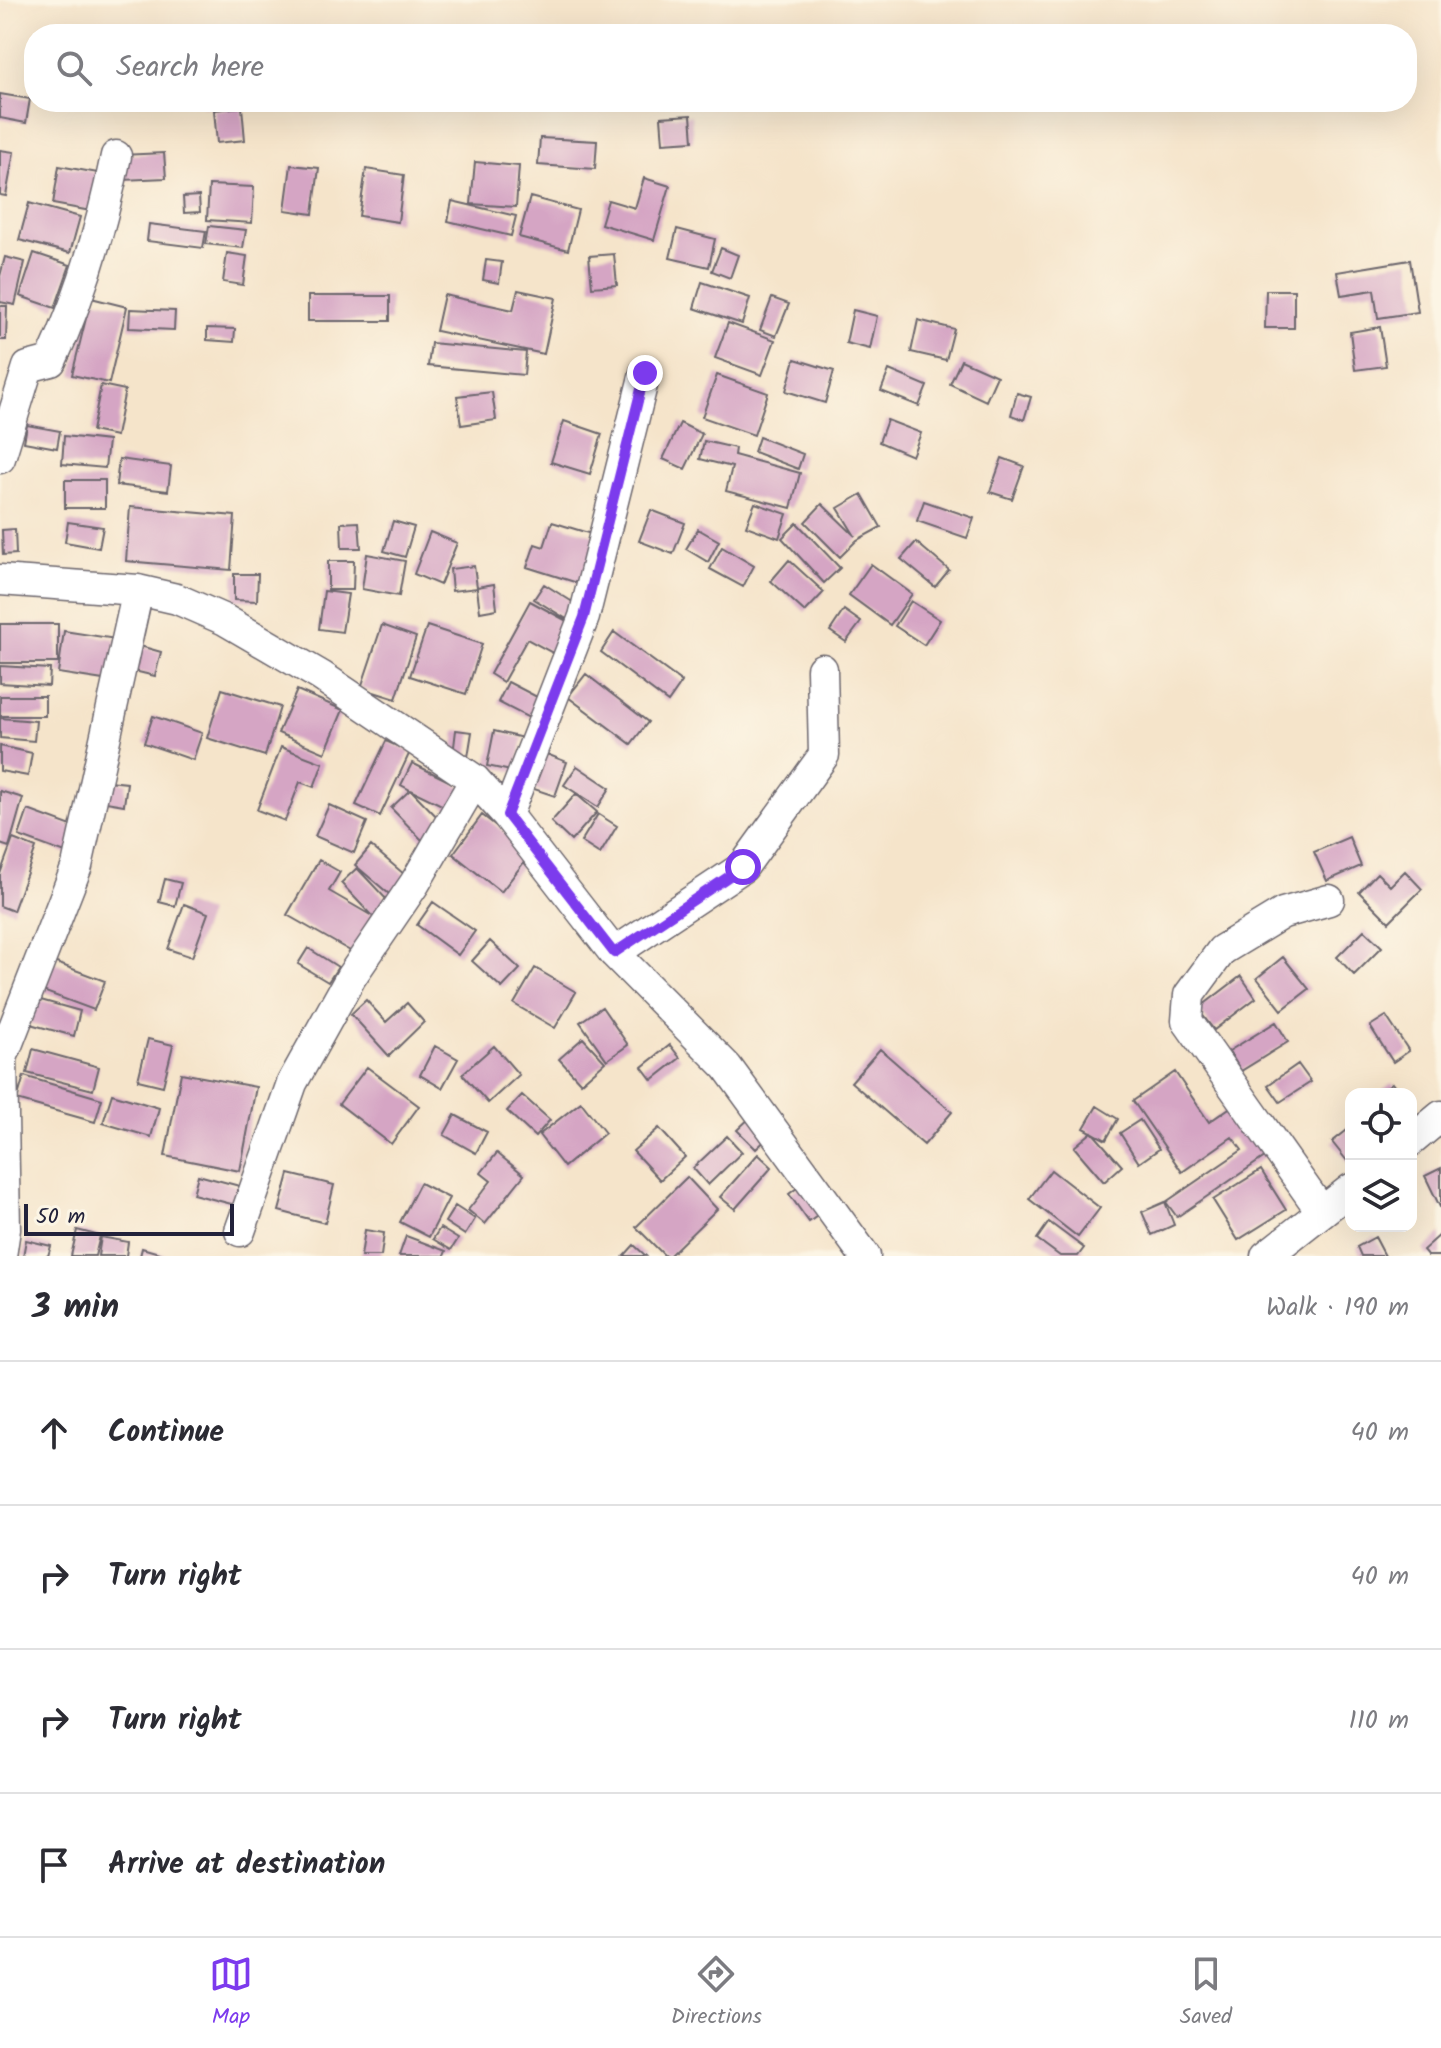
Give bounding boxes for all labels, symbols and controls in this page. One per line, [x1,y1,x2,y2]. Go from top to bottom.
search box [24,24,1417,112]
text: Search here [116,44,264,92]
icon: search [52,46,96,90]
route end [627,355,663,391]
route start [725,849,761,885]
map controls [1345,1088,1417,1232]
button: locate [1345,1088,1417,1160]
button: layers [1345,1160,1417,1232]
scale bar [24,1200,234,1236]
text: 50 m [36,1200,85,1235]
text: 3 min [32,1281,119,1335]
text: Walk · 190 m [1266,1287,1409,1329]
text: Continue [108,1409,224,1457]
icon: ahead [32,1411,76,1455]
text: 40 m [1351,1412,1409,1454]
text: Turn right [108,1553,241,1601]
icon: right [32,1555,76,1599]
text: 40 m [1351,1556,1409,1598]
text: Turn right [108,1697,241,1745]
icon: right [32,1699,76,1743]
text: 110 m [1349,1700,1409,1742]
text: Arrive at destination [108,1841,385,1889]
icon: arrive [32,1843,76,1887]
tab: Map [209,1952,253,2035]
tab: Directions [671,1952,762,2035]
tab: Saved [1180,1952,1232,2035]

